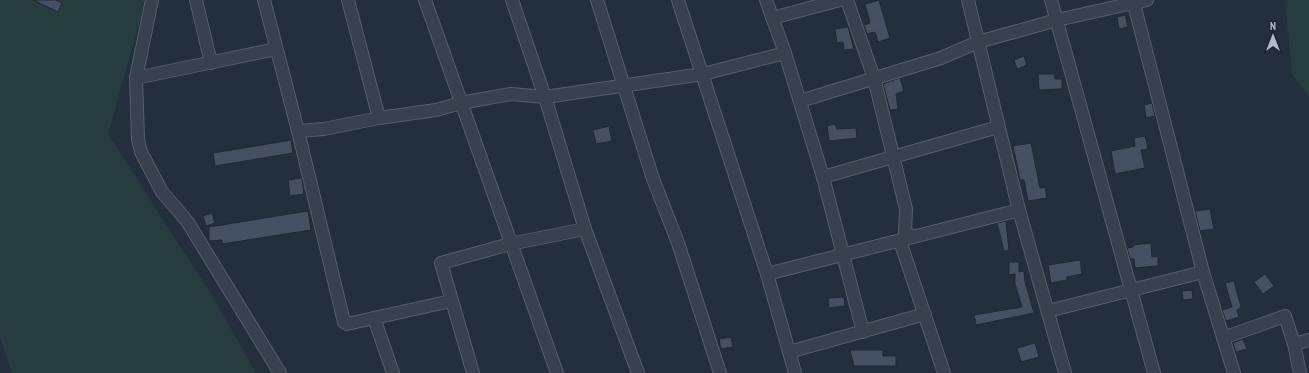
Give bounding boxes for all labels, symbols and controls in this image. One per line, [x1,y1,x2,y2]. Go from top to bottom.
north arrow [1253,16,1293,56]
text: N [1270,19,1276,33]

